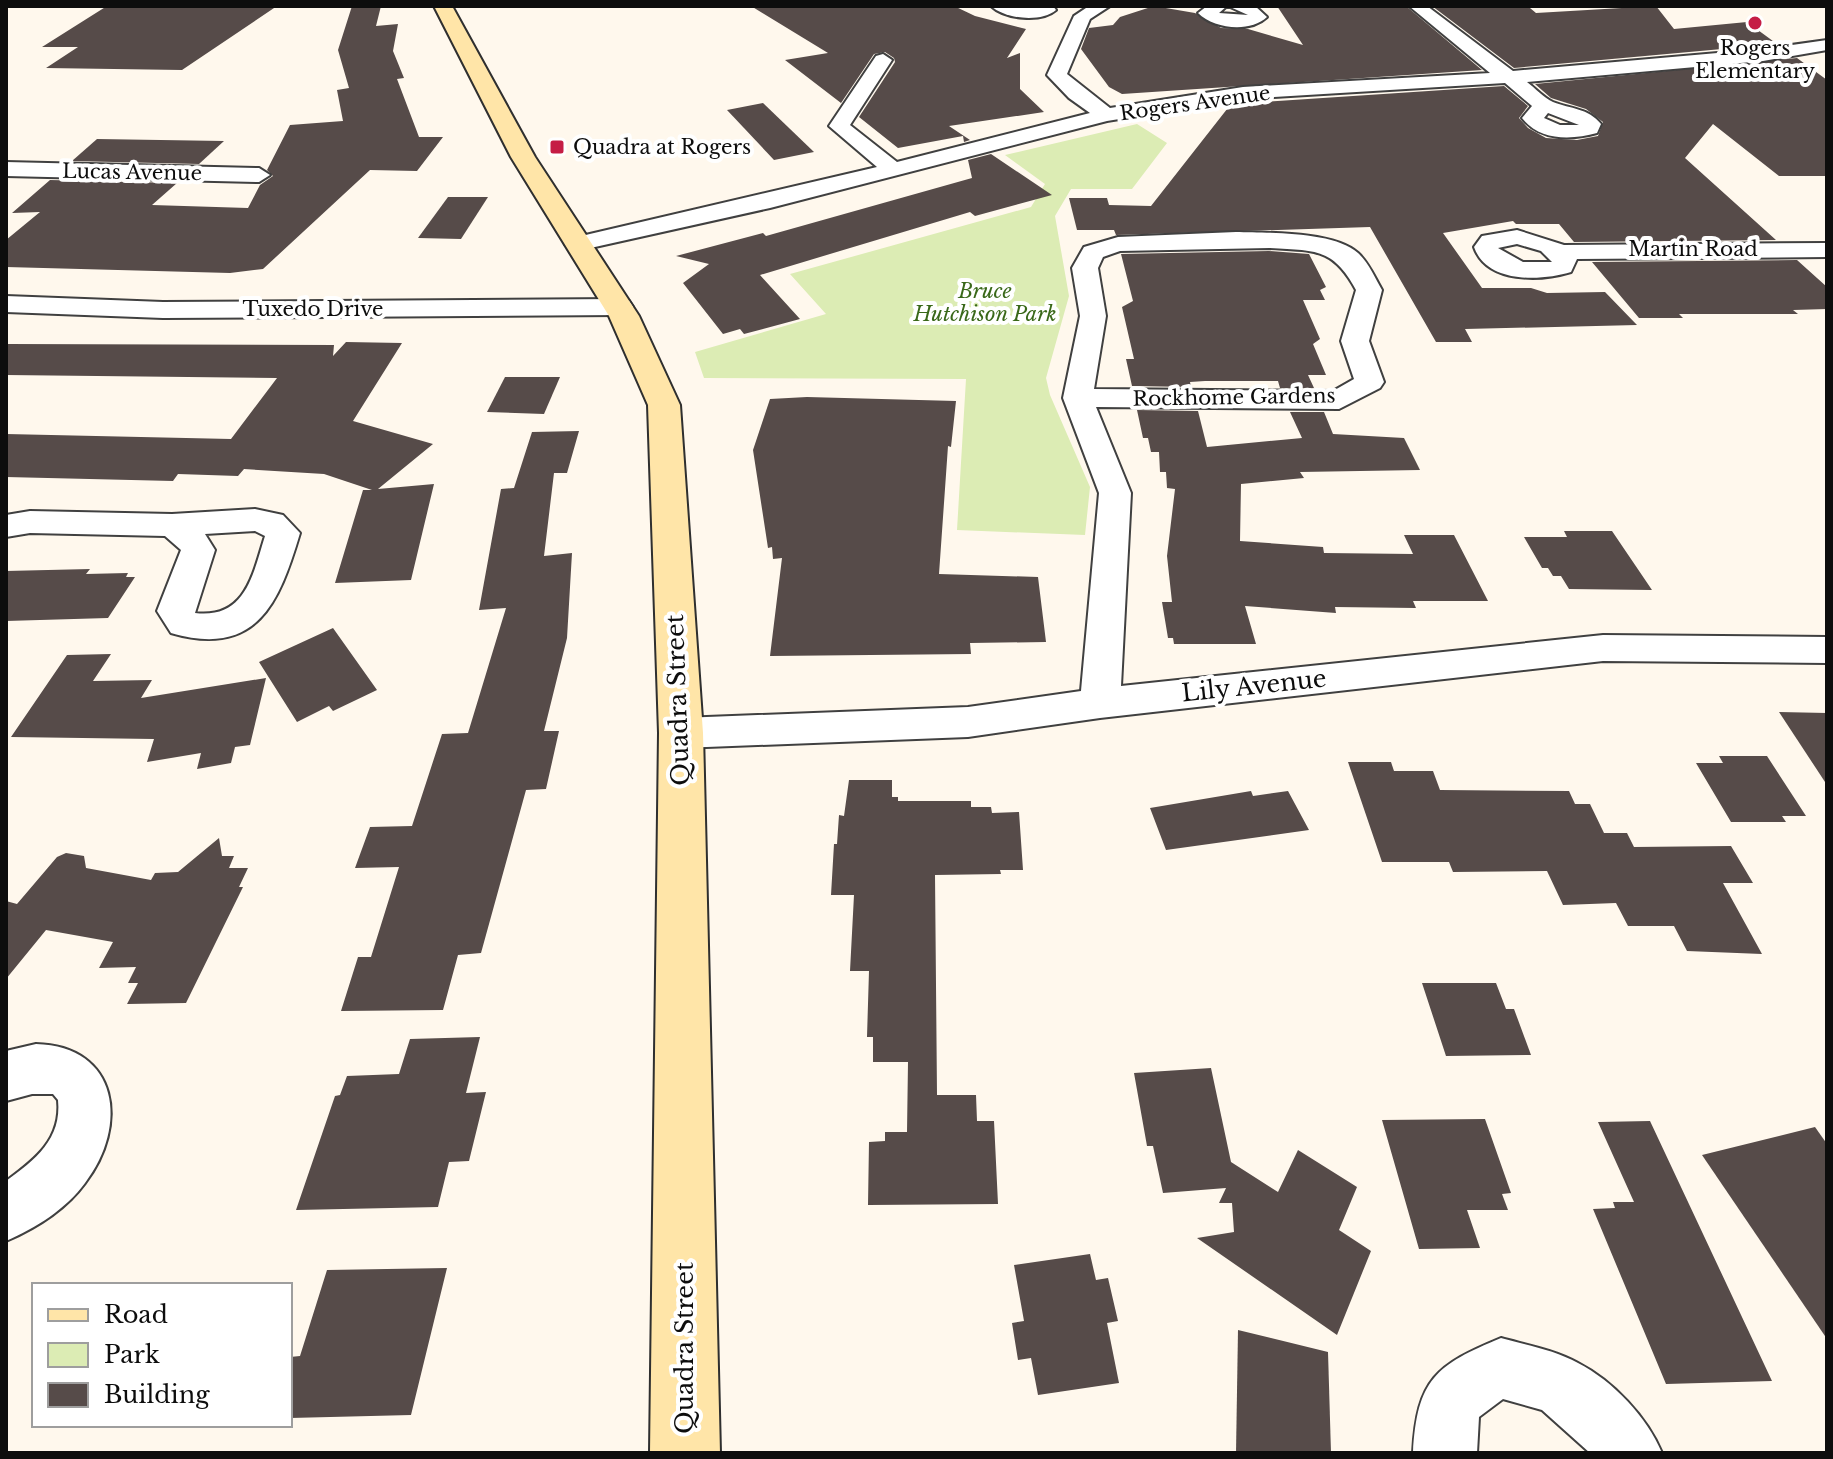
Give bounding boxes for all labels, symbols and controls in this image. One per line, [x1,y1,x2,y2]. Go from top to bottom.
marker: Rogers Elementary [1746,14,1764,32]
place label: Rogers Elementary [1695,36,1815,83]
street label: Rogers Avenue [1118,81,1272,125]
place label: Quadra at Rogers [573,135,751,159]
marker: Quadra at Rogers [548,138,566,156]
street label: Lucas Avenue [62,159,202,185]
street label: Martin Road [1628,237,1758,261]
park label: Bruce Hutchison Park [912,279,1057,326]
street label: Tuxedo Drive [243,297,383,321]
street label: Rockhome Gardens [1132,383,1336,411]
street label: Quadra Street [660,614,695,786]
street label: Lily Avenue [1180,663,1328,708]
street label: Quadra Street [670,1262,699,1434]
legend [32,1283,292,1427]
text: Road [104,1300,168,1329]
text: Park [104,1340,160,1369]
text: Building [104,1380,210,1409]

